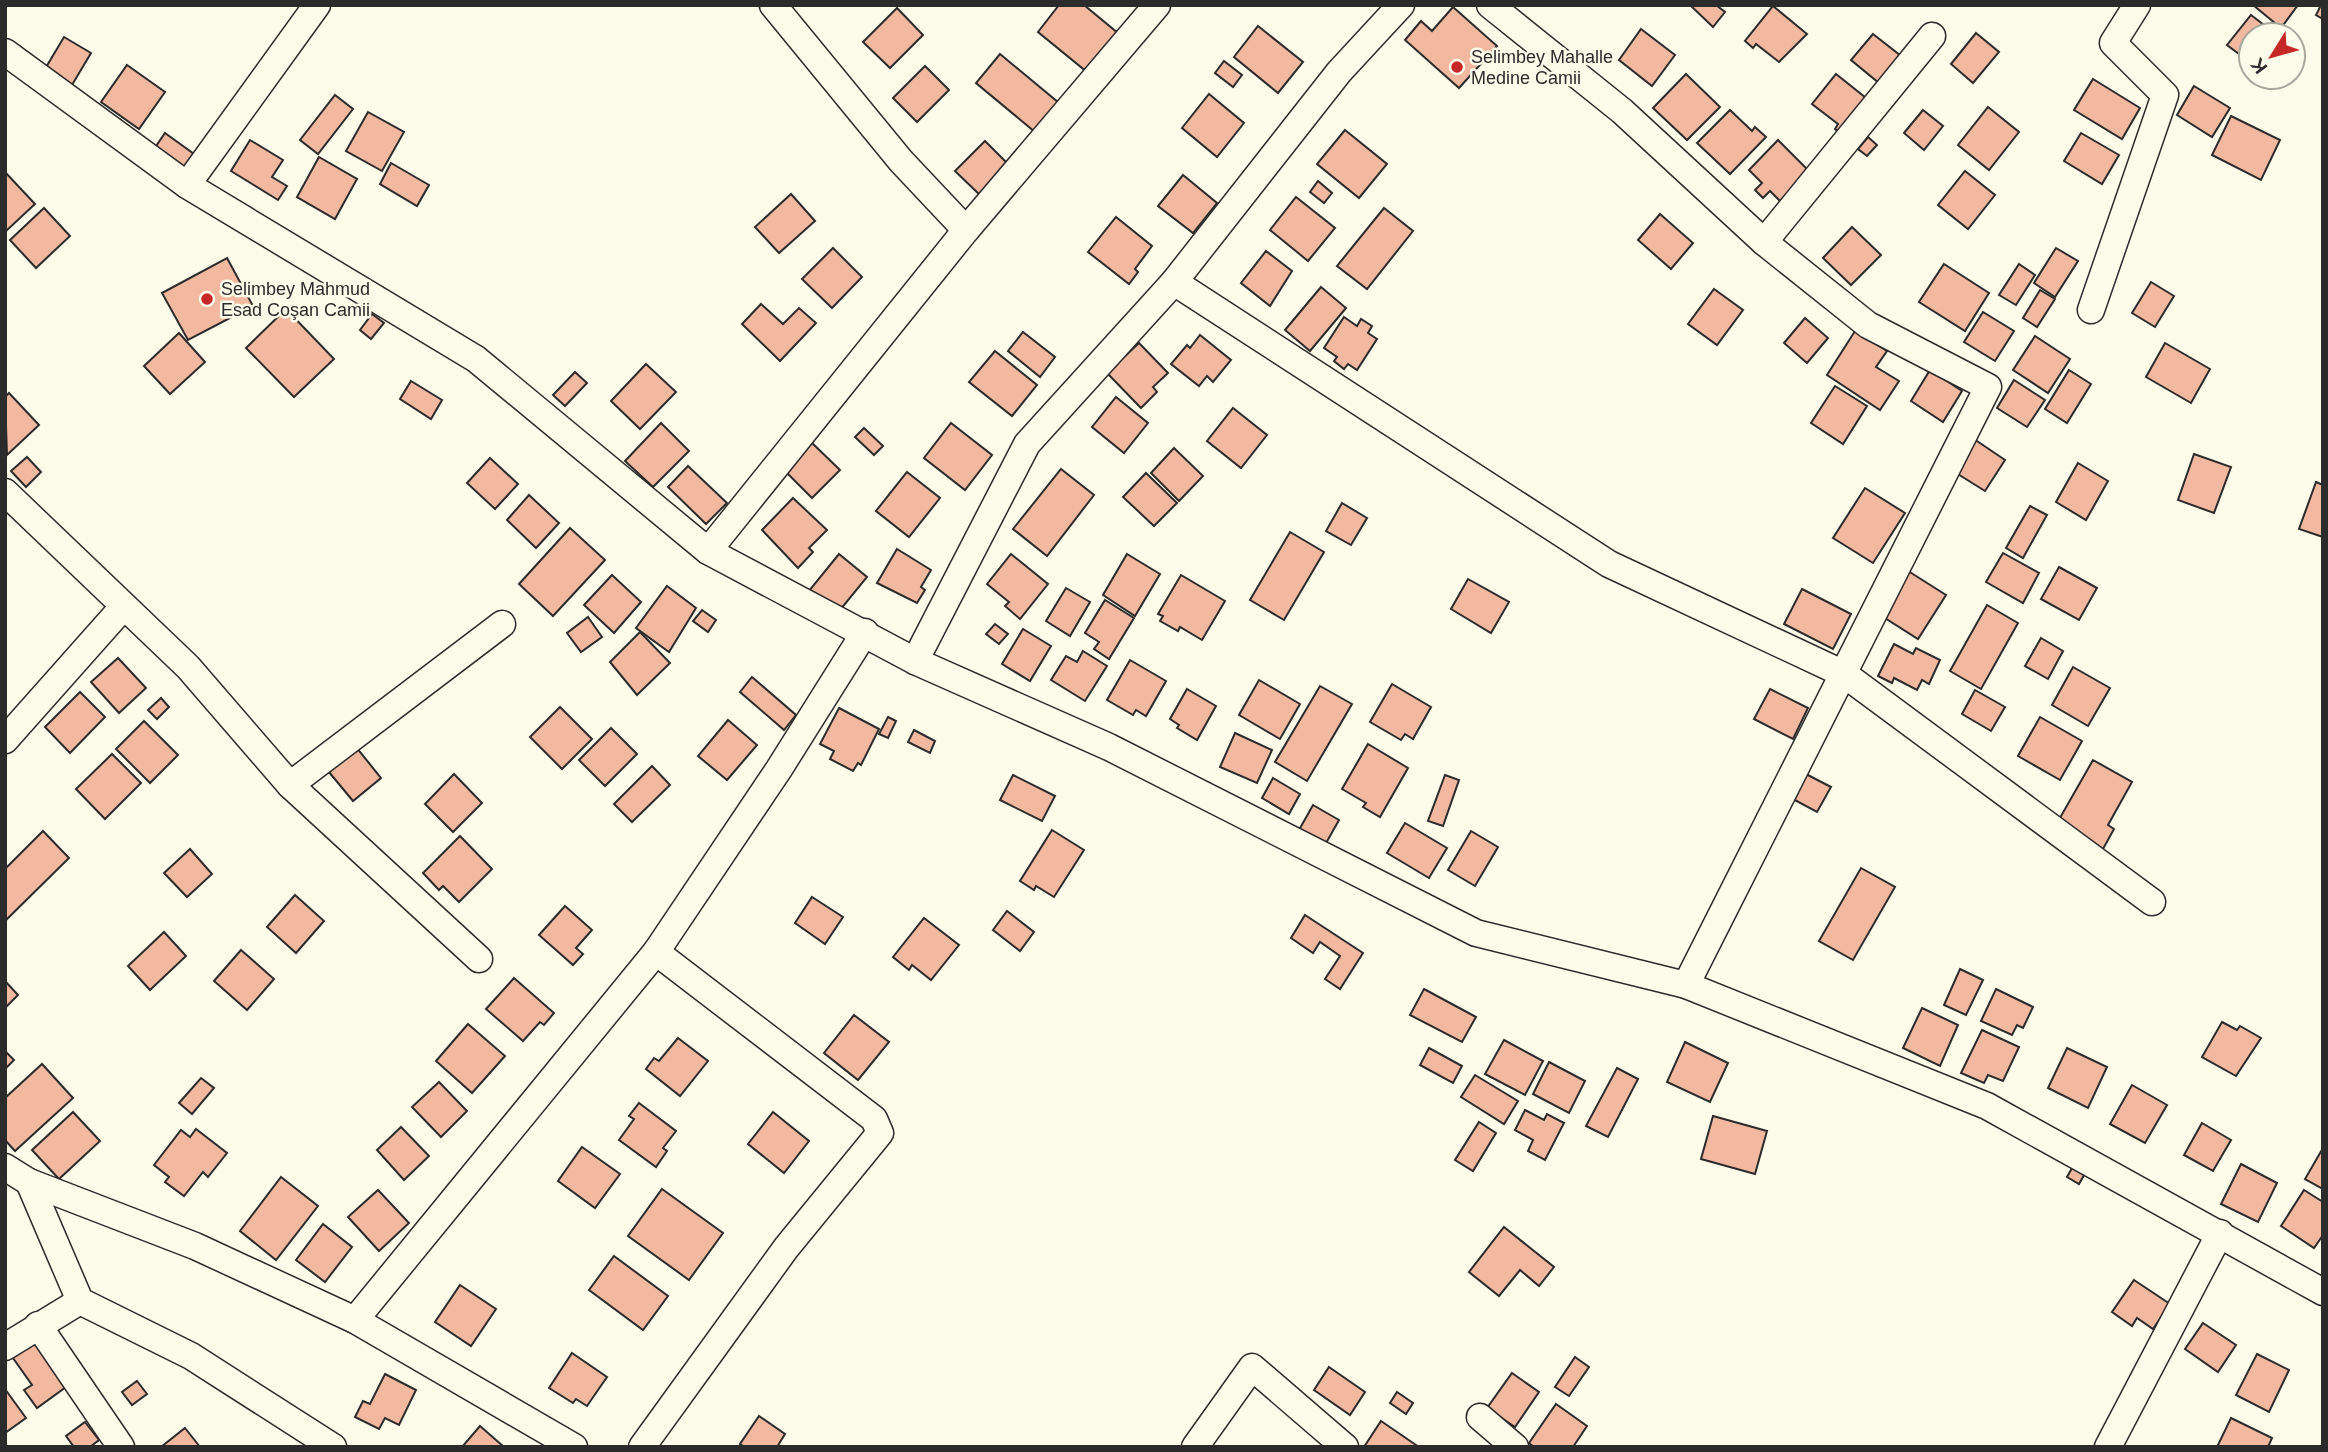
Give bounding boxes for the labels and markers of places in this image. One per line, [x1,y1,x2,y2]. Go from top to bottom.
place label: Selimbey Mahalle Medine Camii [1471,47,1613,88]
marker: Selimbey Mahalle Medine Camii [1449,59,1465,75]
place label: Selimbey Mahmud Esad Coşan Camii [221,279,370,320]
marker: Selimbey Mahmud Esad Coşan Camii [199,291,215,307]

